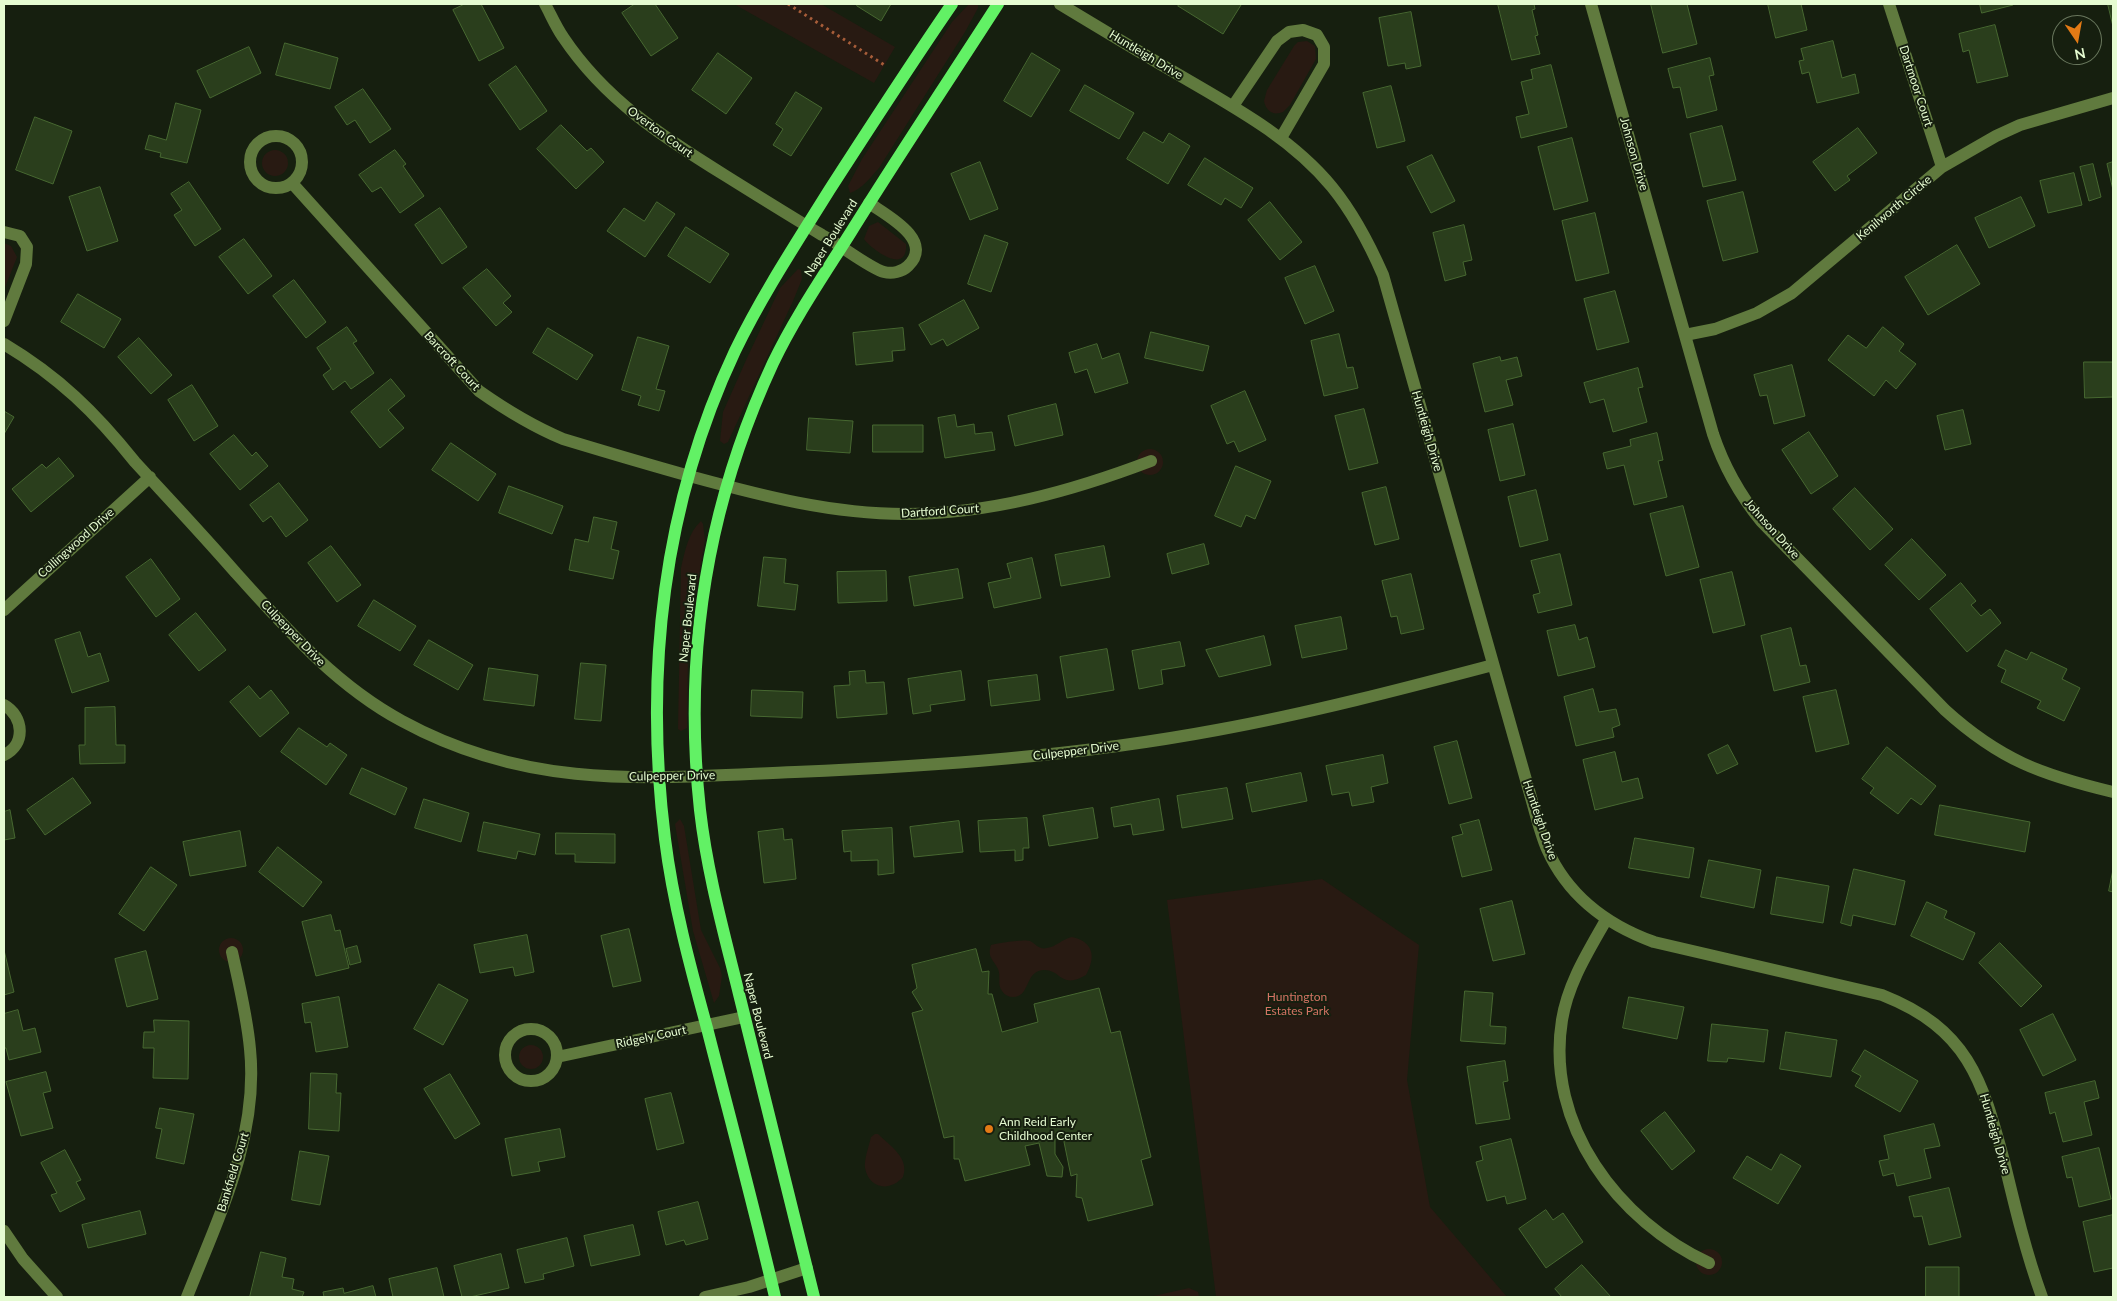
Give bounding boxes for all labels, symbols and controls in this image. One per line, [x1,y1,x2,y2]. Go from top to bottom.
north arrow [2052,15,2102,65]
street label: Huntleigh Drive [1107,27,1185,83]
street label: Dartmoor Court [1896,44,1936,128]
text: N [2073,45,2087,64]
street label: Overton Court [625,103,695,161]
street label: Johnson Drive [1617,116,1651,192]
street label: Kenilworth Circke [1853,172,1935,244]
street label: Naper Boulevard [801,197,861,279]
street label: Barcroft Court [421,328,483,394]
street label: Huntleigh Drive [1409,389,1445,473]
street label: Johnson Drive [1741,496,1803,562]
street label: Dartford Court [901,501,979,521]
street label: Collingwood Drive [35,505,117,581]
street label: Naper Boulevard [676,573,700,663]
street label: Culpepper Drive [258,597,328,669]
street label: Culpepper Drive [1032,739,1120,763]
street label: Culpepper Drive [629,768,715,784]
street label: Huntleigh Drive [1520,778,1560,862]
street label: Naper Boulevard [740,971,776,1061]
park label: Huntington Estates Park [1265,990,1329,1018]
street label: Ridgely Court [614,1023,688,1051]
street label: Huntleigh Drive [1977,1092,2013,1176]
place label: Ann Reid Early Childhood Center [999,1115,1092,1143]
marker: Ann Reid Early Childhood Center [983,1123,995,1135]
street label: Bankfield Court [214,1131,252,1213]

